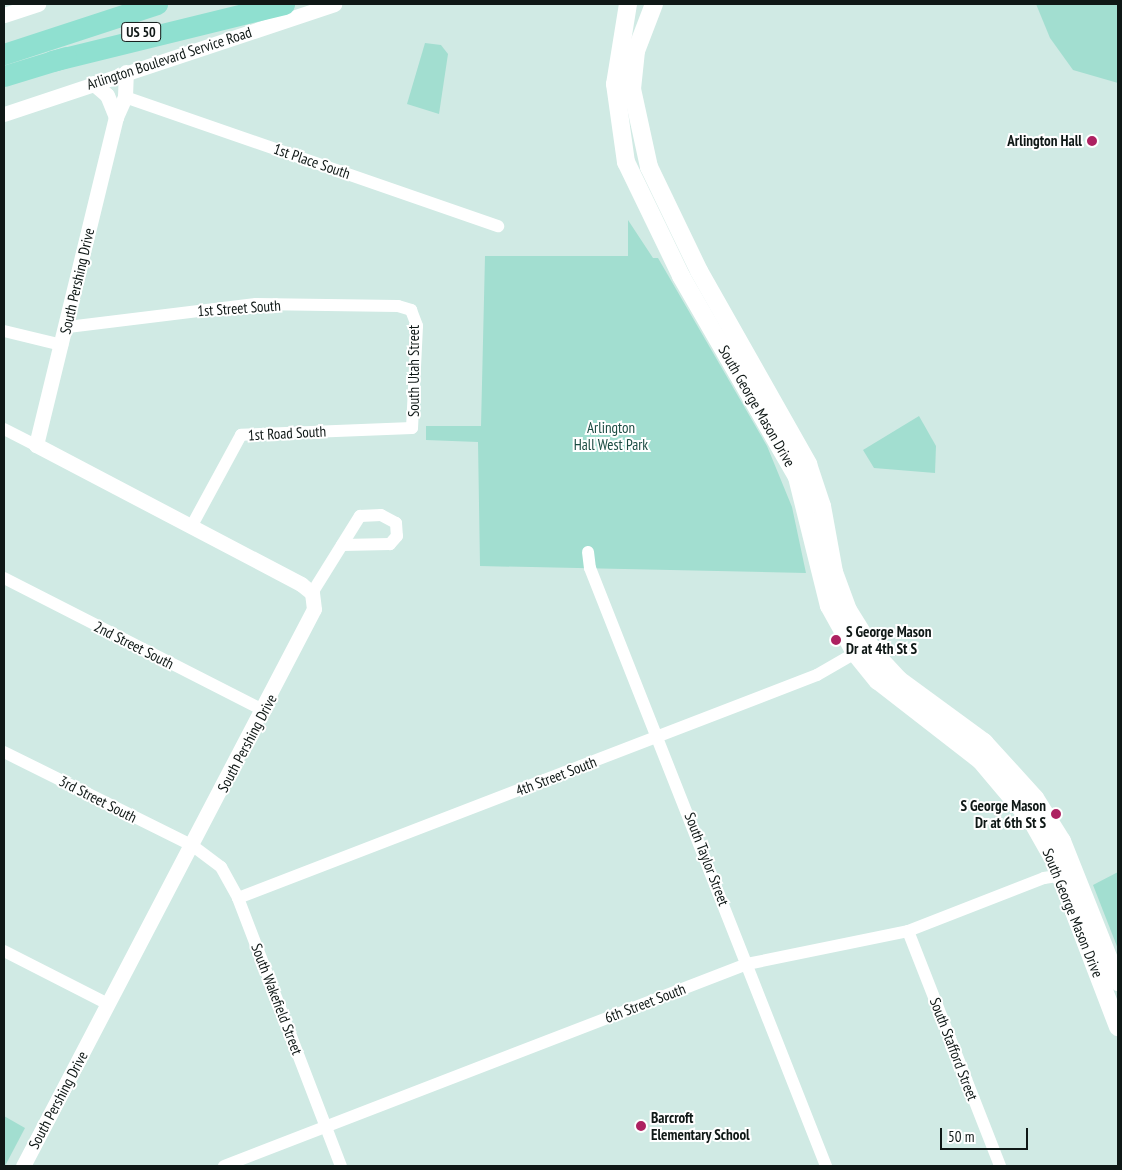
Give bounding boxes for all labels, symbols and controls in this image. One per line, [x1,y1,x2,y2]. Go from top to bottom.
road number: US 50 [121,21,161,44]
street label: Arlington Boulevard Service Road [84,23,254,93]
place label: Arlington Hall [1007,132,1082,150]
marker: Arlington Hall [1086,135,1098,147]
street label: 1st Place South [271,139,353,183]
street label: South Pershing Drive [56,226,98,336]
street label: 1st Street South [197,296,281,320]
street label: South Utah Street [405,325,423,417]
street label: South George Mason Drive [715,342,799,470]
park label: Arlington Hall West Park [574,418,648,453]
street label: 1st Road South [248,422,326,444]
street label: 2nd Street South [91,617,177,673]
place label: S George Mason Dr at 4th St S [846,622,932,657]
marker: S George Mason Dr at 4th St S [830,634,842,646]
street label: South Pershing Drive [214,691,280,795]
street label: 4th Street South [513,752,599,800]
street label: 3rd Street South [56,772,140,826]
place label: S George Mason Dr at 6th St S [960,796,1046,831]
marker: S George Mason Dr at 6th St S [1050,808,1062,820]
street label: South Taylor Street [681,810,733,908]
street label: South George Mason Drive [1039,846,1107,980]
street label: South Wakefield Street [248,941,306,1057]
street label: 6th Street South [602,979,688,1027]
street label: South Stafford Street [926,995,982,1103]
street label: South Pershing Drive [25,1048,91,1152]
place label: Barcroft Elementary School [651,1108,750,1143]
scale bar [942,1118,1030,1150]
marker: Barcroft Elementary School [635,1120,647,1132]
text: 50 m [948,1127,974,1146]

